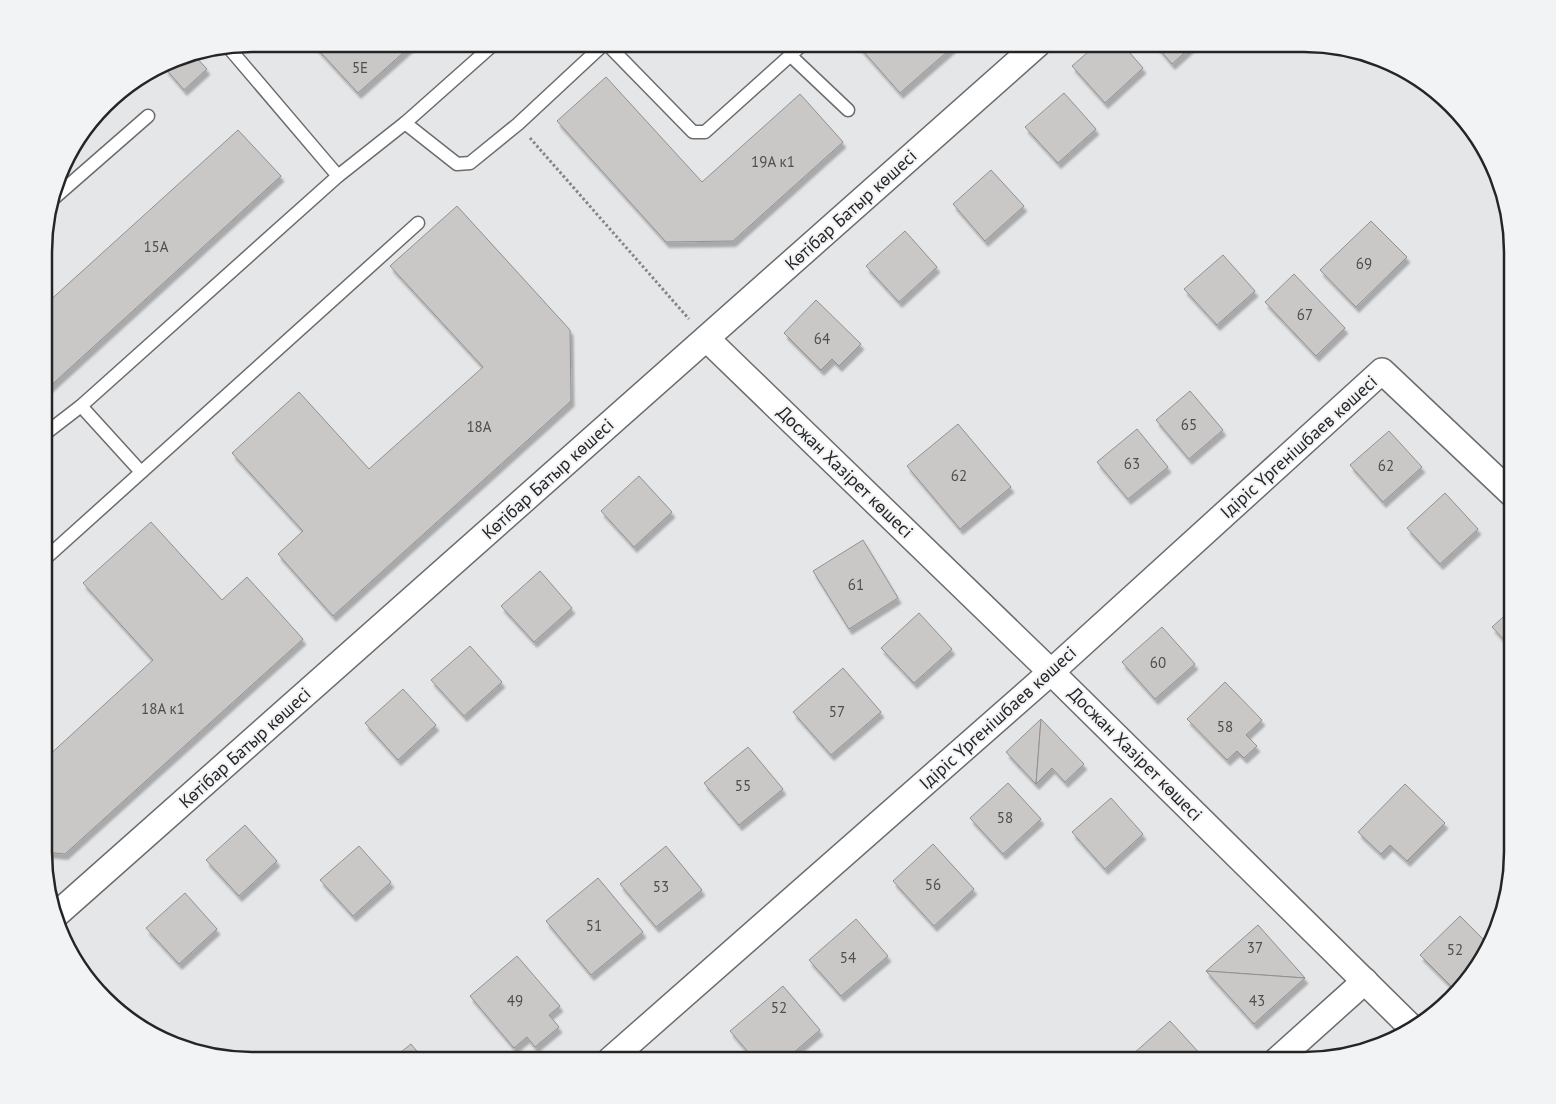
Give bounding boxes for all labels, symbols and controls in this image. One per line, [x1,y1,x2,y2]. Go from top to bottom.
house number: 5Е [352,58,368,77]
street label: Көтібар Батыр көшесі [780,144,921,275]
house number: 19А к1 [751,152,795,171]
house number: 15А [143,237,169,256]
house number: 69 [1356,254,1372,273]
house number: 67 [1297,305,1313,324]
house number: 64 [814,329,830,348]
street label: Ідіріс Үргенішбаев көшесі [1215,370,1382,523]
street label: Досжан Хазірет көшесі [772,401,918,543]
street label: Көтібар Батыр көшесі [477,413,618,544]
house number: 65 [1181,415,1197,434]
house number: 18А [466,417,492,436]
house number: 63 [1124,454,1140,473]
house number: 62 [1378,456,1394,475]
house number: 62 [951,466,967,485]
house number: 61 [848,575,864,594]
street label: Ідіріс Үргенішбаев көшесі [914,641,1081,794]
house number: 60 [1150,653,1166,672]
street label: Көтібар Батыр көшесі [174,682,315,813]
street label: Досжан Хазірет көшесі [1063,682,1207,826]
house number: 18А к1 [141,699,185,718]
house number: 57 [829,702,845,721]
house number: 58 [1217,717,1233,736]
house number: 55 [735,776,751,795]
house number: 58 [997,808,1013,827]
house number: 56 [925,875,941,894]
house number: 53 [653,877,669,896]
house number: 51 [586,916,602,935]
house number: 37 [1247,938,1263,957]
house number: 52 [1447,940,1463,959]
house number: 54 [840,948,856,967]
house number: 49 [507,991,523,1010]
house number: 43 [1249,991,1265,1010]
house number: 52 [771,998,787,1017]

